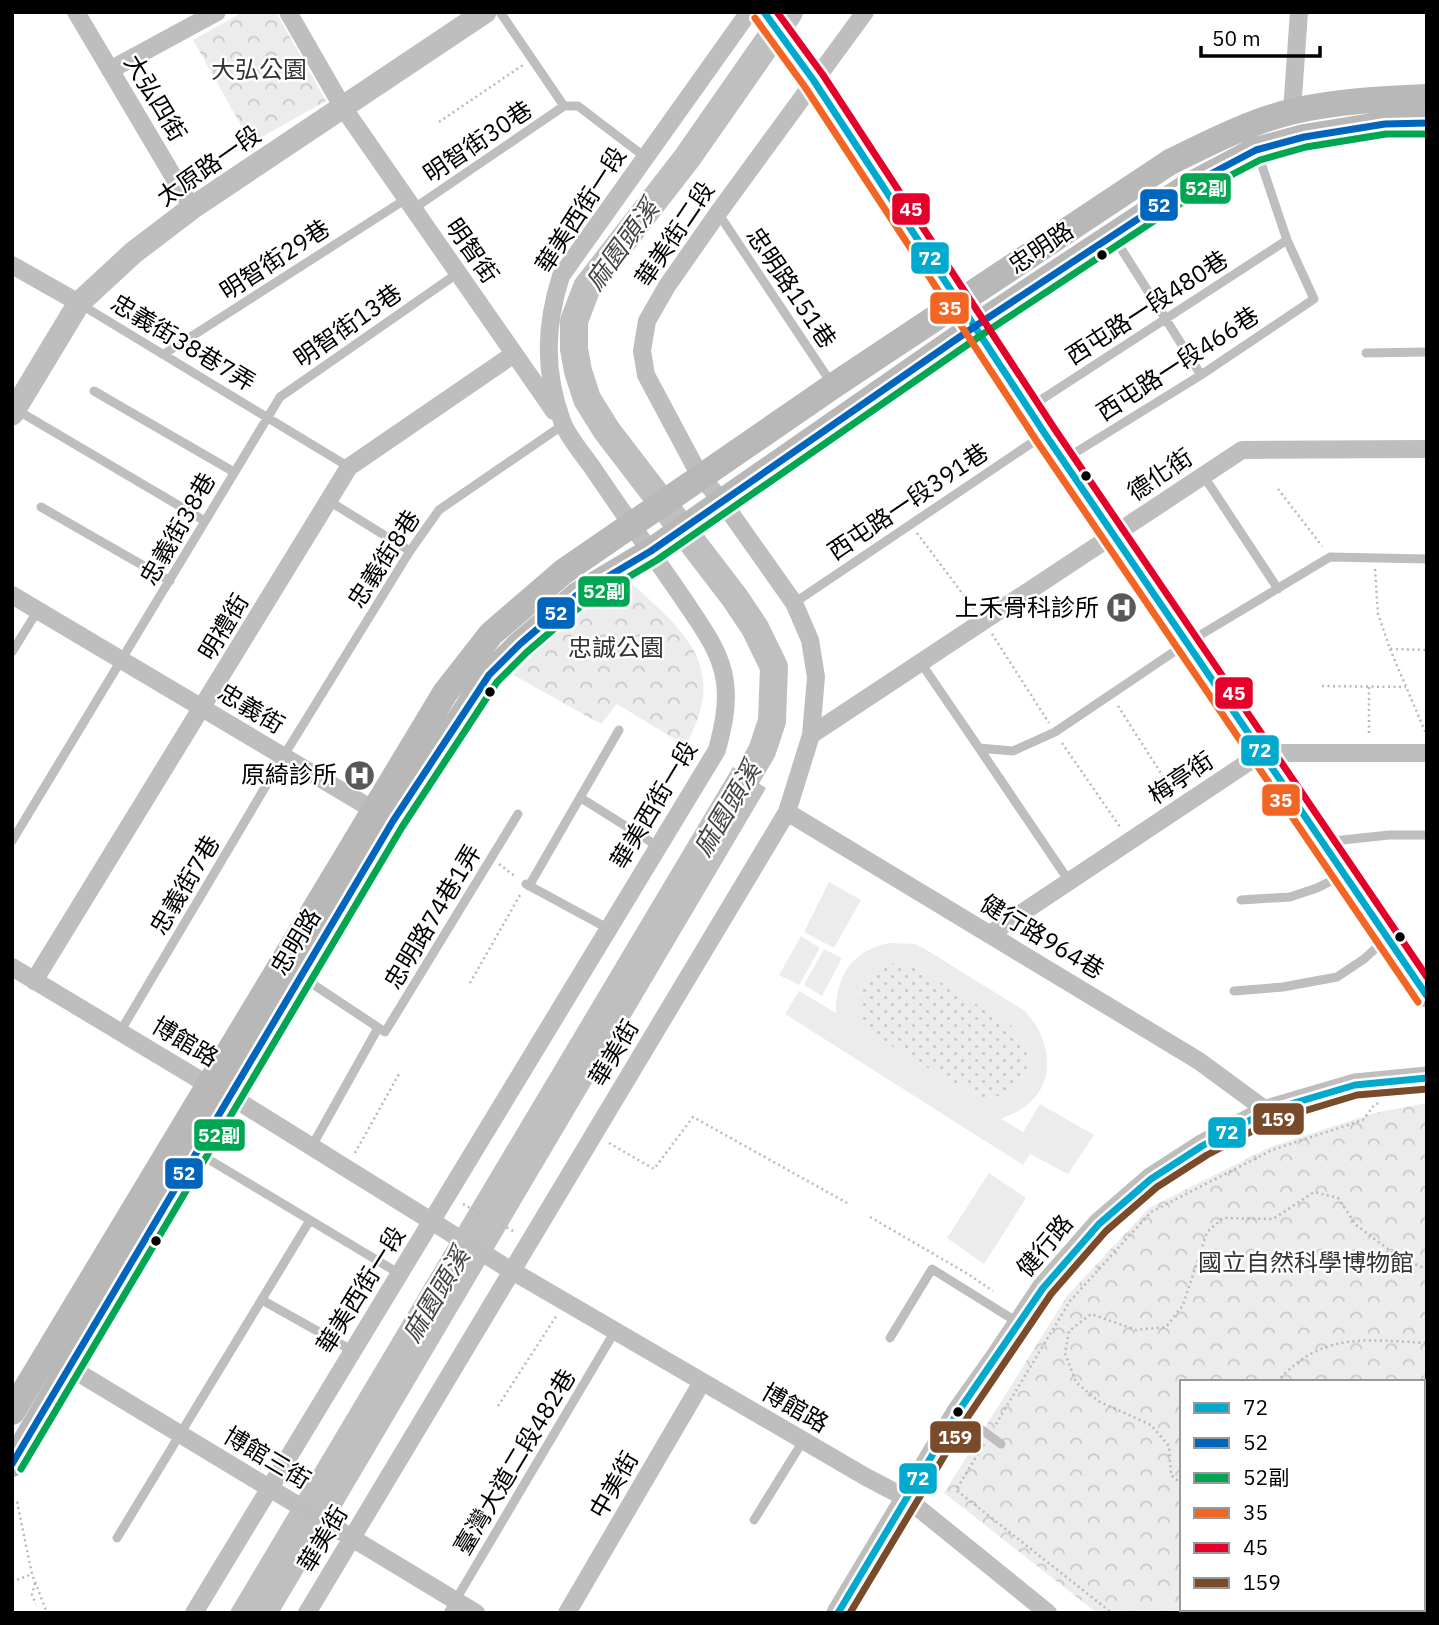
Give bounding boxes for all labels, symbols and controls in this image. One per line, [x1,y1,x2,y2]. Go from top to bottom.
scale bar [1201,14,1320,58]
text: 50 m [1212,24,1261,52]
street label: 大弘四街 [117,48,194,147]
park label: 大弘公園 [211,53,307,85]
street label: 明智街30巷 [417,93,538,189]
street label: 太原路一段 [150,118,267,213]
street label: 華美西街一段 [528,140,633,279]
line badge: 52副 [1179,172,1232,205]
street label: 華美街二段 [627,175,721,292]
text: 52副 [1185,176,1227,200]
line badge: 52 [1139,188,1179,222]
water label: 麻園頭溪 [577,189,668,296]
line badge: 45 [891,192,931,226]
text: 52 [1148,193,1170,217]
text: 45 [900,197,922,221]
street label: 明智街29巷 [213,212,336,307]
street label: 明智街 [439,212,507,289]
street label: 忠明路 [1002,214,1079,281]
street label: 忠明路151巷 [740,221,844,354]
line badge: 72 [910,241,950,275]
street label: 西屯路一段480巷 [1059,243,1234,372]
text: 72 [919,246,941,270]
unlabelled marker [1095,248,1109,262]
street label: 明智街13巷 [287,276,408,374]
street label: 忠義街38巷7弄 [105,286,262,398]
line badge: 35 [929,291,970,325]
text: 35 [939,296,961,320]
street label: 西屯路一段466巷 [1090,299,1265,428]
street label: 西屯路一段391巷 [821,436,994,567]
street label: 德化街 [1121,441,1198,508]
street label: 忠義街38巷 [132,466,222,591]
unlabelled marker [1079,469,1093,483]
street label: 忠義街8巷 [340,503,427,613]
line badge: 52副 [577,575,631,608]
text: 52副 [583,579,625,603]
street label: 明禮街 [191,587,255,666]
place label: 上禾骨科診所 [955,591,1099,623]
hospital icon: 上禾骨科診所 [1105,591,1139,625]
line badge: 52 [536,596,576,630]
text: 52 [545,601,567,625]
park label: 忠誠公園 [568,631,664,663]
street label: 忠義街 [212,676,291,740]
line badge: 45 [1214,676,1254,710]
text: 45 [1223,681,1245,705]
unlabelled marker [483,685,497,699]
line badge: 72 [1240,734,1280,767]
street label: 華美西街一段 [602,735,704,874]
text: 72 [1249,738,1271,762]
street label: 梅亭街 [1142,744,1219,811]
water label: 麻園頭溪 [685,752,770,862]
place label: 原綺診所 [241,758,337,790]
hospital icon: 原綺診所 [343,758,377,792]
line badge: 35 [1261,783,1301,817]
text: 35 [1270,788,1292,812]
street label: 忠義街7巷 [142,829,226,940]
street label: 忠明路74巷1弄 [376,838,488,995]
street label: 健行路964巷 [975,887,1110,986]
street label: 忠明路 [263,902,327,981]
unlabelled marker [1393,930,1407,944]
street label: 博館路 [146,1009,225,1073]
street label: 華美街 [581,1013,645,1092]
line badge: 159 [1252,1102,1305,1136]
text: 159 [1261,1107,1295,1131]
line badge: 72 [1207,1116,1247,1149]
line badge: 52副 [193,1118,246,1152]
text: 72 [1216,1120,1238,1144]
text: 52副 [198,1123,240,1147]
line badge: 52 [164,1157,204,1190]
text: 52 [173,1161,195,1185]
street label: 健行路 [1009,1207,1080,1283]
street label: 華美西街一段 [308,1220,412,1359]
unlabelled marker [149,1234,163,1248]
water label: 麻園頭溪 [394,1238,479,1348]
park label: 國立自然科學博物館 [1198,1246,1414,1278]
street label: 臺灣大道二段482巷 [446,1363,582,1560]
street label: 博館路 [756,1375,835,1439]
legend [1180,1380,1425,1611]
text: 72 [1243,1393,1268,1421]
unlabelled marker [951,1405,965,1419]
street label: 博館三街 [218,1419,317,1496]
line badge: 159 [929,1420,982,1454]
text: 159 [938,1425,972,1449]
text: 52 [1243,1428,1268,1456]
street label: 中美街 [581,1445,645,1524]
line badge: 72 [898,1462,938,1495]
text: 52副 [1243,1463,1289,1491]
text: 72 [907,1466,929,1490]
text: 35 [1243,1498,1268,1526]
street label: 華美街 [290,1499,354,1578]
text: 45 [1243,1533,1268,1561]
text: 159 [1243,1568,1281,1596]

